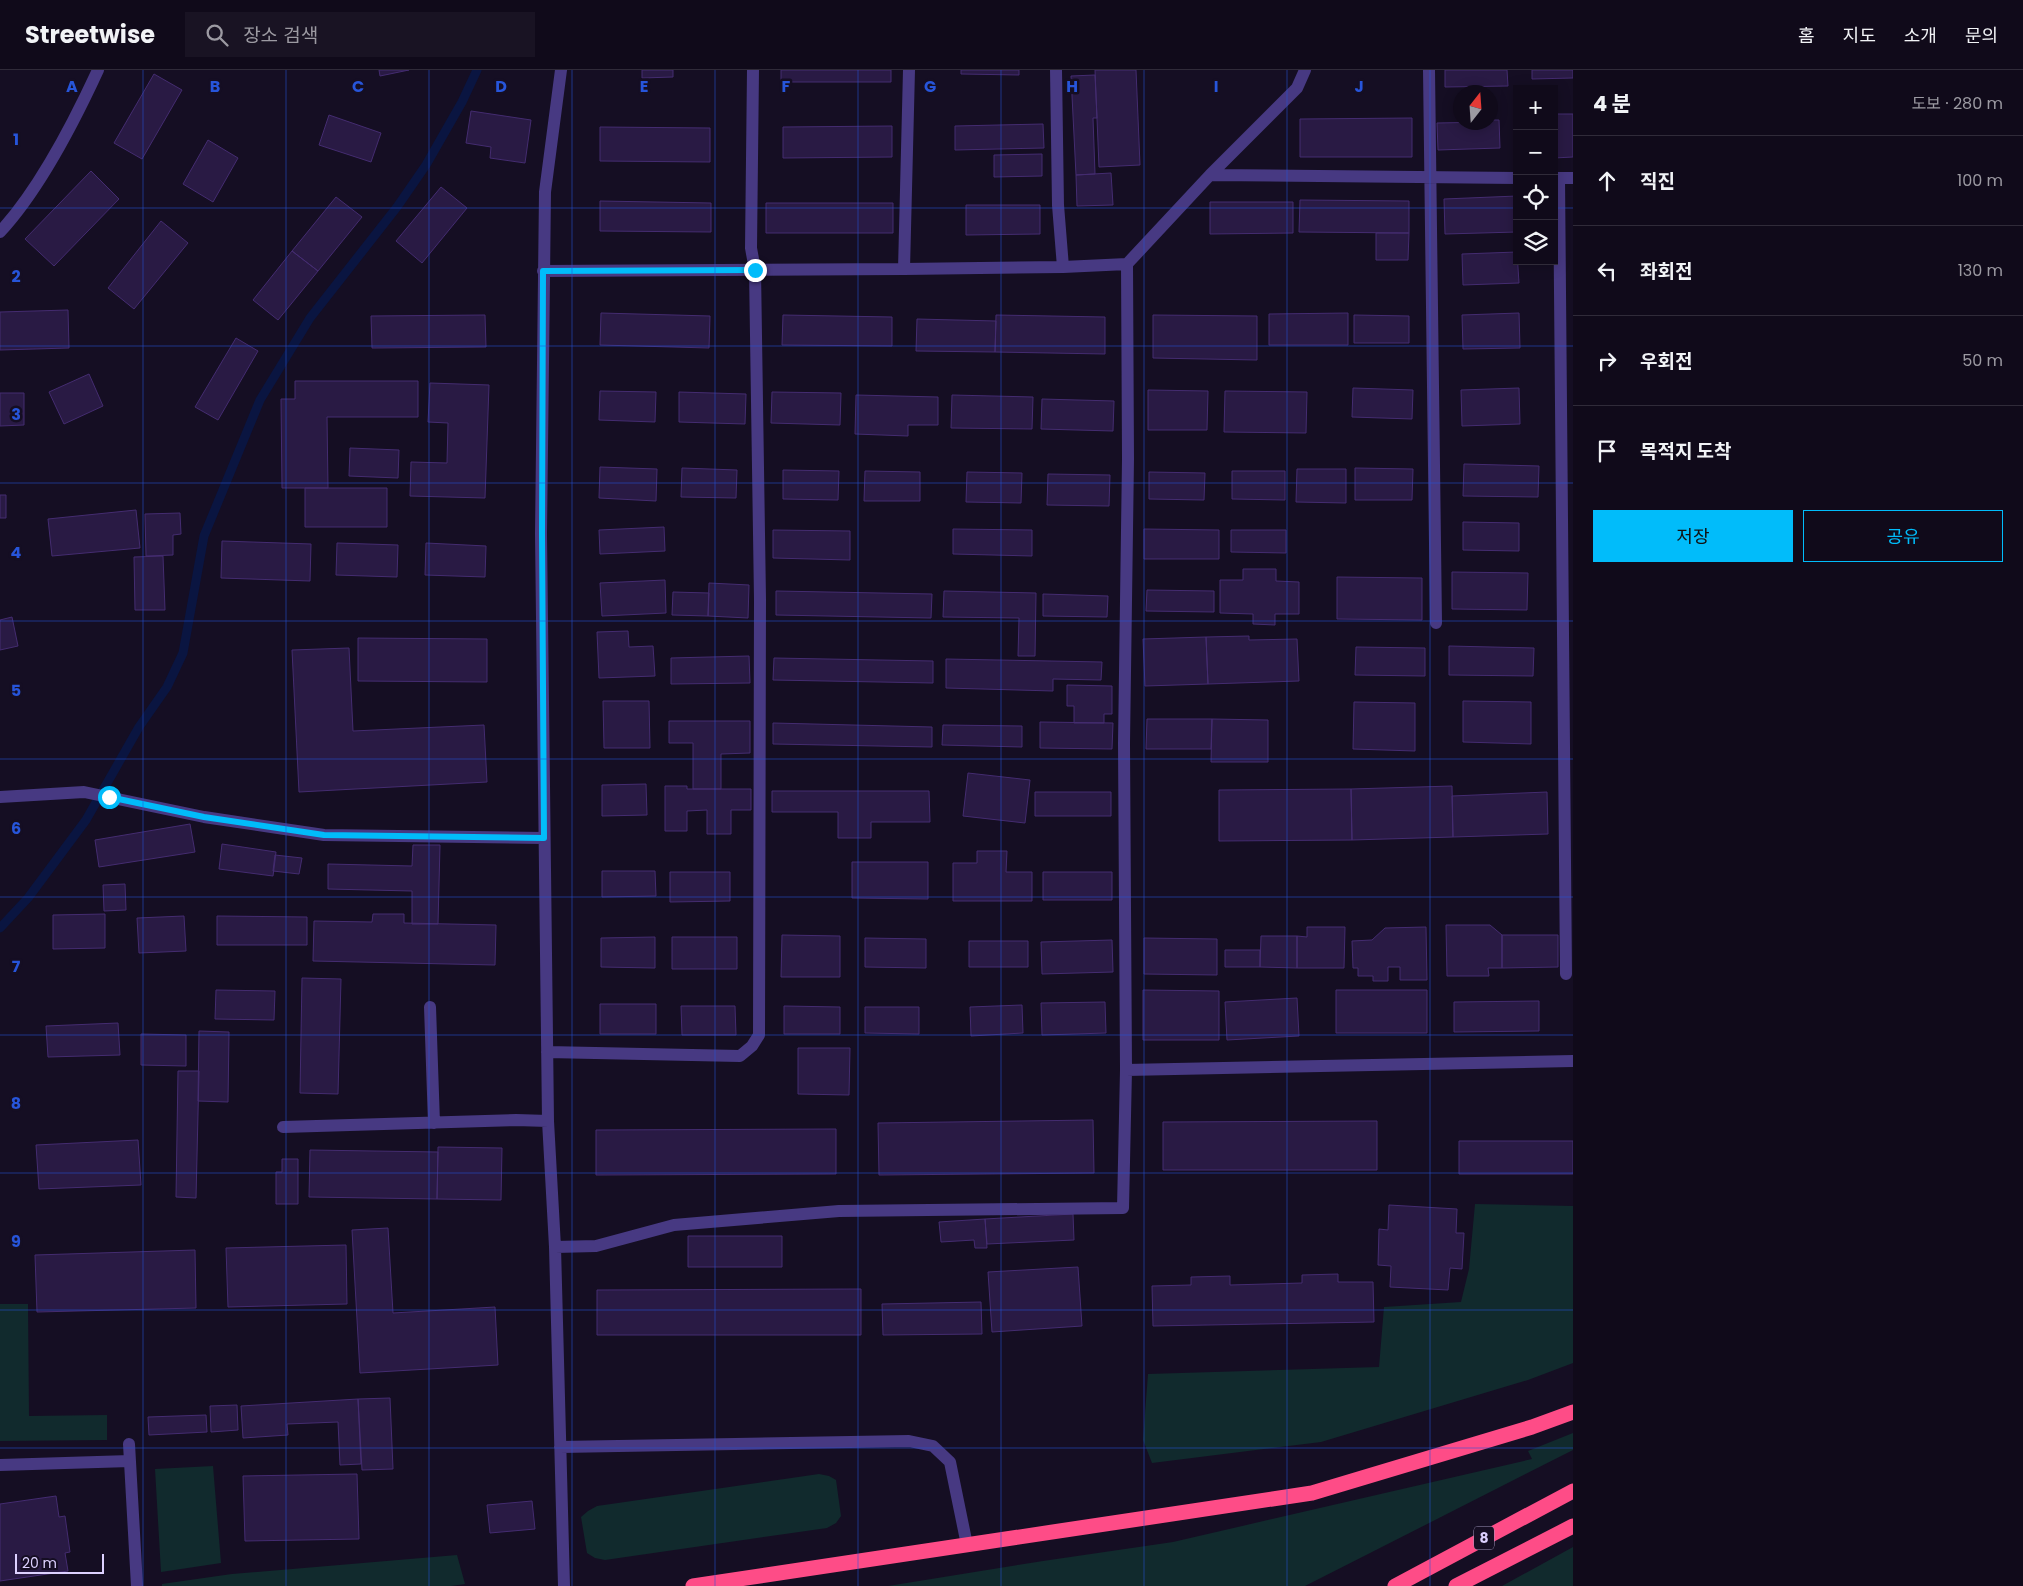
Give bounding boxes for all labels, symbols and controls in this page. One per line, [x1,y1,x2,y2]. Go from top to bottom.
search box [185,12,535,57]
text: Streetwise [25,18,155,51]
icon: search [203,21,231,49]
text: 장소 검색 [243,22,318,49]
text: 홈 [1798,23,1815,48]
text: 지도 [1843,23,1876,48]
text: 소개 [1904,23,1937,48]
text: 문의 [1965,23,1998,48]
text: A [66,75,78,98]
text: B [210,75,220,98]
text: C [352,75,364,98]
text: D [495,75,507,98]
text: E [640,75,648,98]
text: F [782,75,791,98]
text: G [924,75,936,98]
text: H [1066,75,1078,98]
text: I [1214,75,1218,98]
text: J [1354,75,1364,98]
north arrow [1453,85,1498,130]
map controls [1513,85,1558,265]
button: + [1513,85,1558,130]
text: 4 분 [1593,89,1631,118]
text: 도보 · 280 m [1912,92,2003,115]
text: 1 [13,128,19,151]
button: − [1513,130,1558,175]
icon: ahead [1593,167,1621,195]
text: 직진 [1640,168,1675,195]
text: 100 m [1957,169,2003,192]
button: locate [1513,175,1558,220]
button: layers [1513,220,1558,265]
icon: left [1593,257,1621,285]
text: 좌회전 [1640,258,1692,285]
route end [744,259,767,282]
text: 130 m [1958,259,2003,282]
text: 2 [11,265,21,288]
icon: right [1593,347,1621,375]
text: 우회전 [1640,348,1692,375]
text: 50 m [1962,349,2003,372]
text: 3 [11,403,21,426]
icon: arrive [1593,437,1621,465]
text: 목적지 도착 [1640,438,1731,465]
button: 저장 [1593,510,1793,562]
button: 공유 [1803,510,2003,562]
text: 4 [11,541,22,564]
text: 5 [11,679,21,702]
route start [98,786,121,809]
text: 6 [11,817,21,840]
text: 7 [12,955,21,978]
text: 8 [11,1092,21,1115]
text: 9 [11,1230,21,1253]
road number: 8 [1474,1526,1494,1550]
scale bar [15,1551,104,1574]
text: 20 m [22,1553,57,1573]

